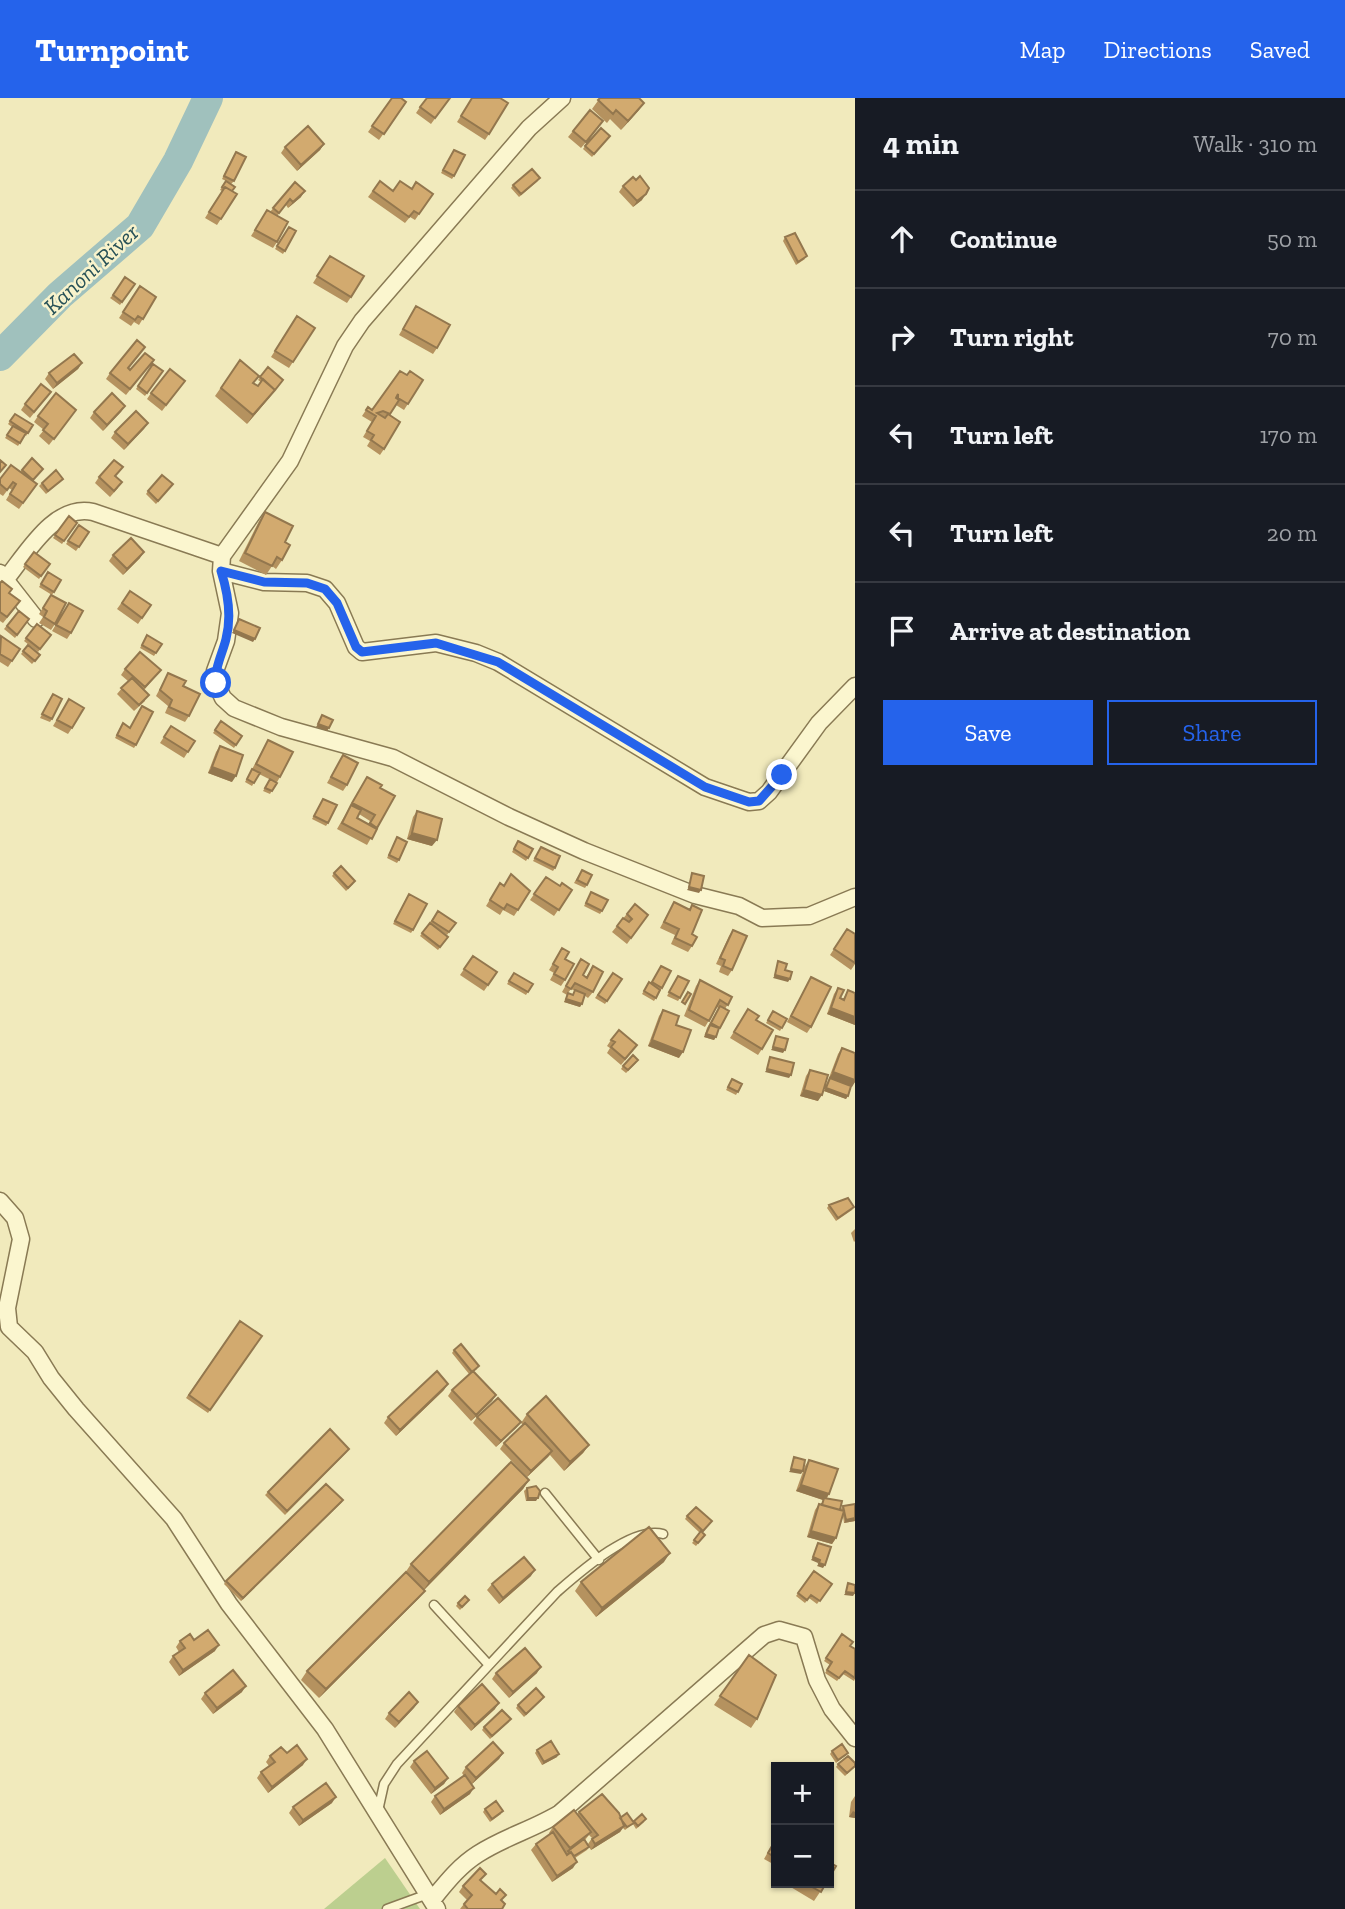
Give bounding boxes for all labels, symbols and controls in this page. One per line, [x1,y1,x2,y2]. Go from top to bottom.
text: Turnpoint [35,30,189,69]
text: Map [1020,35,1066,64]
text: Directions [1104,35,1212,64]
text: Saved [1250,35,1310,64]
text: 4 min [883,126,959,162]
text: Walk · 310 m [1193,130,1317,158]
water label: Kanoni River [38,218,144,320]
icon: ahead [883,220,921,258]
text: Continue [950,223,1057,255]
text: 50 m [1267,225,1317,253]
icon: right [883,318,921,356]
text: Turn right [950,321,1073,353]
text: 70 m [1268,323,1317,351]
icon: left [883,416,921,454]
text: Turn left [950,419,1053,451]
text: 170 m [1259,421,1317,449]
icon: left [883,514,921,552]
text: Turn left [950,517,1053,549]
text: 20 m [1267,519,1317,547]
icon: arrive [883,612,921,650]
text: Arrive at destination [950,615,1190,647]
route start [200,667,231,698]
button: Save [883,700,1093,765]
button: Share [1107,700,1317,765]
route end [766,759,797,790]
map controls [771,1762,834,1888]
button: + [771,1762,834,1825]
button: − [771,1825,834,1888]

